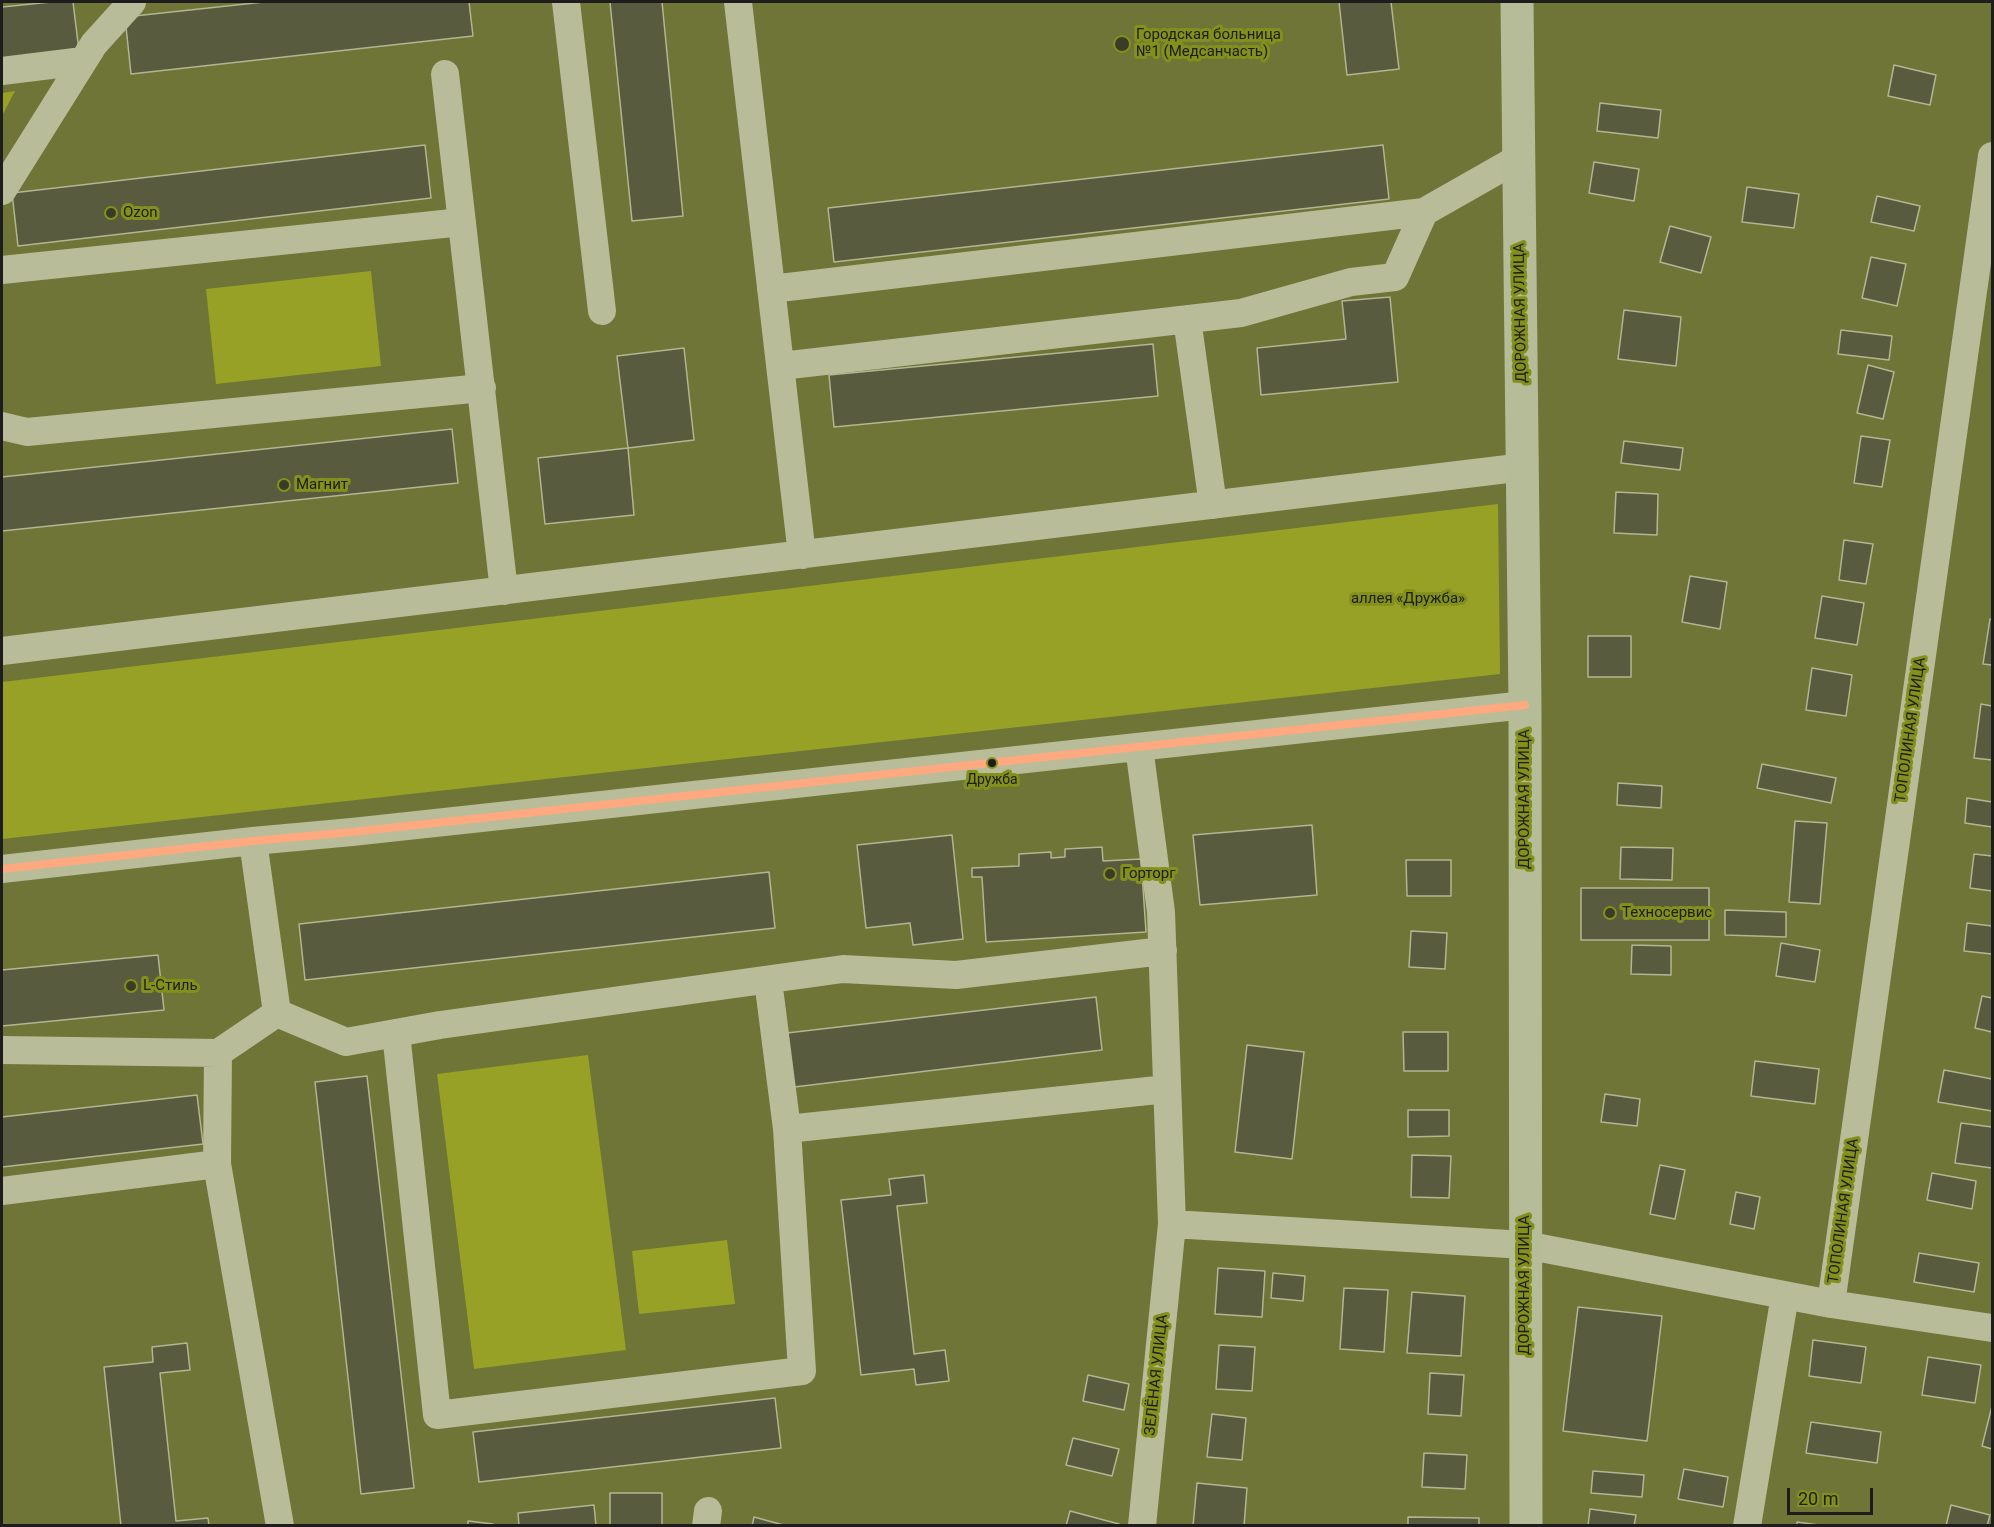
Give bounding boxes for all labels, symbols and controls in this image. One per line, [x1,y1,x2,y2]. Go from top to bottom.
place label: Городская больница №1 (Медсанчасть) [1136,26,1281,61]
marker: Городская больница №1 (Медсанчасть) [1113,35,1131,53]
place label: Ozon [123,204,157,222]
marker: Ozon [104,206,118,220]
street label: ДОРОЖНАЯ УЛИЦА [1511,243,1531,383]
place label: Магнит [296,476,348,494]
marker: Магнит [277,478,291,492]
park label: аллея «Дружба» [1351,590,1465,608]
street label: ТОПОЛИНАЯ УЛИЦА [1892,656,1930,804]
street label: ДОРОЖНАЯ УЛИЦА [1516,729,1534,869]
marker: Дружба [986,757,998,769]
place label: Дружба [966,772,1018,788]
place label: Горторг [1122,865,1176,883]
marker: Горторг [1103,867,1117,881]
place label: Техносервис [1622,904,1712,922]
marker: Техносервис [1603,906,1617,920]
place label: L-Стиль [143,977,198,995]
marker: L-Стиль [124,979,138,993]
street label: ТОПОЛИНАЯ УЛИЦА [1825,1137,1863,1285]
street label: ДОРОЖНАЯ УЛИЦА [1516,1215,1534,1355]
street label: ЗЕЛЁНАЯ УЛИЦА [1142,1314,1172,1436]
scale bar [1790,1476,1876,1514]
text: 20 m [1798,1488,1838,1509]

